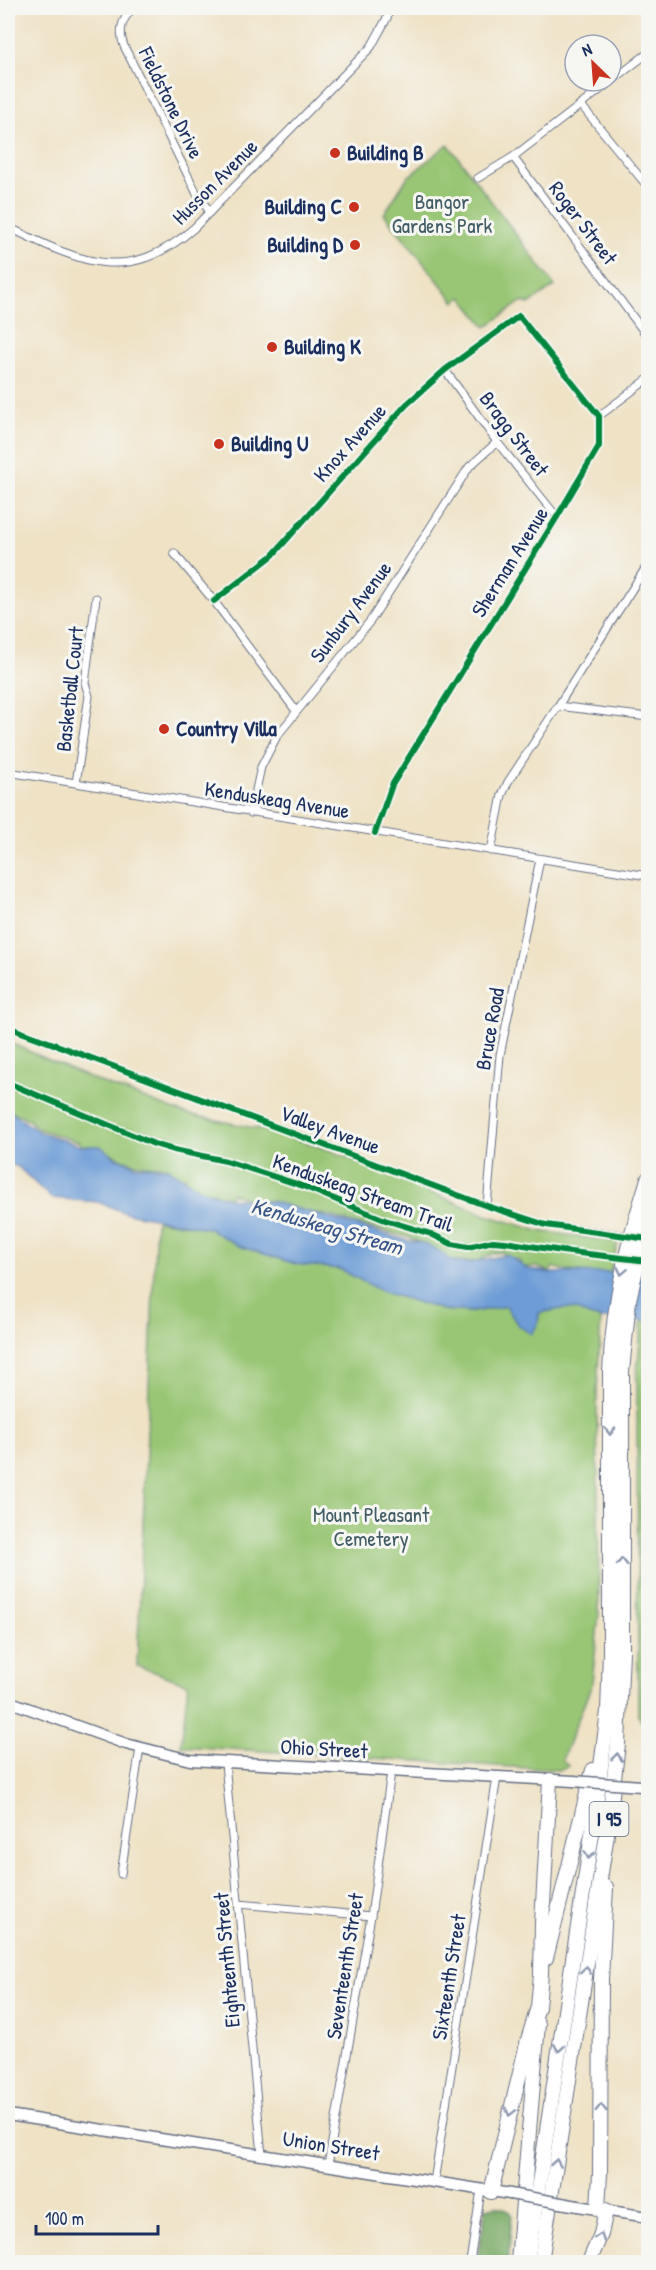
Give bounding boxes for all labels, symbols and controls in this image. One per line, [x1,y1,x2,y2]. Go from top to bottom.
north arrow [563,33,623,93]
text: N [578,37,596,61]
street label: Fieldstone Drive [132,41,211,163]
street label: Husson Avenue [165,132,264,231]
place label: Building B [347,138,424,168]
marker: Building B [328,146,342,160]
street label: Roger Street [542,175,625,271]
park label: Bangor Gardens Park [392,187,493,240]
place label: Building C [265,192,342,222]
marker: Building C [347,200,361,214]
place label: Building D [267,230,344,260]
marker: Building D [348,238,362,252]
place label: Building K [284,332,361,362]
marker: Building K [265,340,279,354]
street label: Bragg Street [473,385,556,483]
street label: Knox Avenue [307,397,393,488]
place label: Building U [231,429,309,459]
marker: Building U [212,437,226,451]
street label: Sherman Avenue [464,501,555,622]
street label: Sunbury Avenue [303,555,398,668]
street label: Basketball Court [49,624,91,753]
place label: Country Villa [176,714,277,744]
marker: Country Villa [157,722,171,736]
street label: Kenduskeag Avenue [203,774,352,825]
street label: Bruce Road [468,986,511,1072]
street label: Valley Avenue [276,1098,384,1161]
street label: Kenduskeag Stream Trail [269,1149,457,1237]
water label: Kenduskeag Stream [248,1192,406,1260]
one-way arrow [616,1266,629,1276]
one-way arrow [604,1426,616,1435]
park label: Mount Pleasant Cemetery [313,1500,430,1553]
one-way arrow [616,1557,628,1566]
street label: Ohio Street [280,1732,369,1765]
one-way arrow [610,1752,623,1761]
road number: I 95 [590,1802,628,1836]
one-way arrow [583,1851,595,1860]
street label: Seventeenth Street [319,1890,370,2041]
street label: Eighteenth Street [206,1891,247,2029]
street label: Sixteenth Street [424,1911,473,2042]
one-way arrow [579,1966,591,1975]
one-way arrow [554,2043,566,2053]
one-way arrow [595,2104,607,2113]
one-way arrow [504,2107,517,2117]
street label: Union Street [281,2124,382,2168]
one-way arrow [550,2159,562,2168]
scale bar [36,2198,158,2236]
text: 100 m [45,2206,84,2231]
one-way arrow [593,2232,605,2243]

